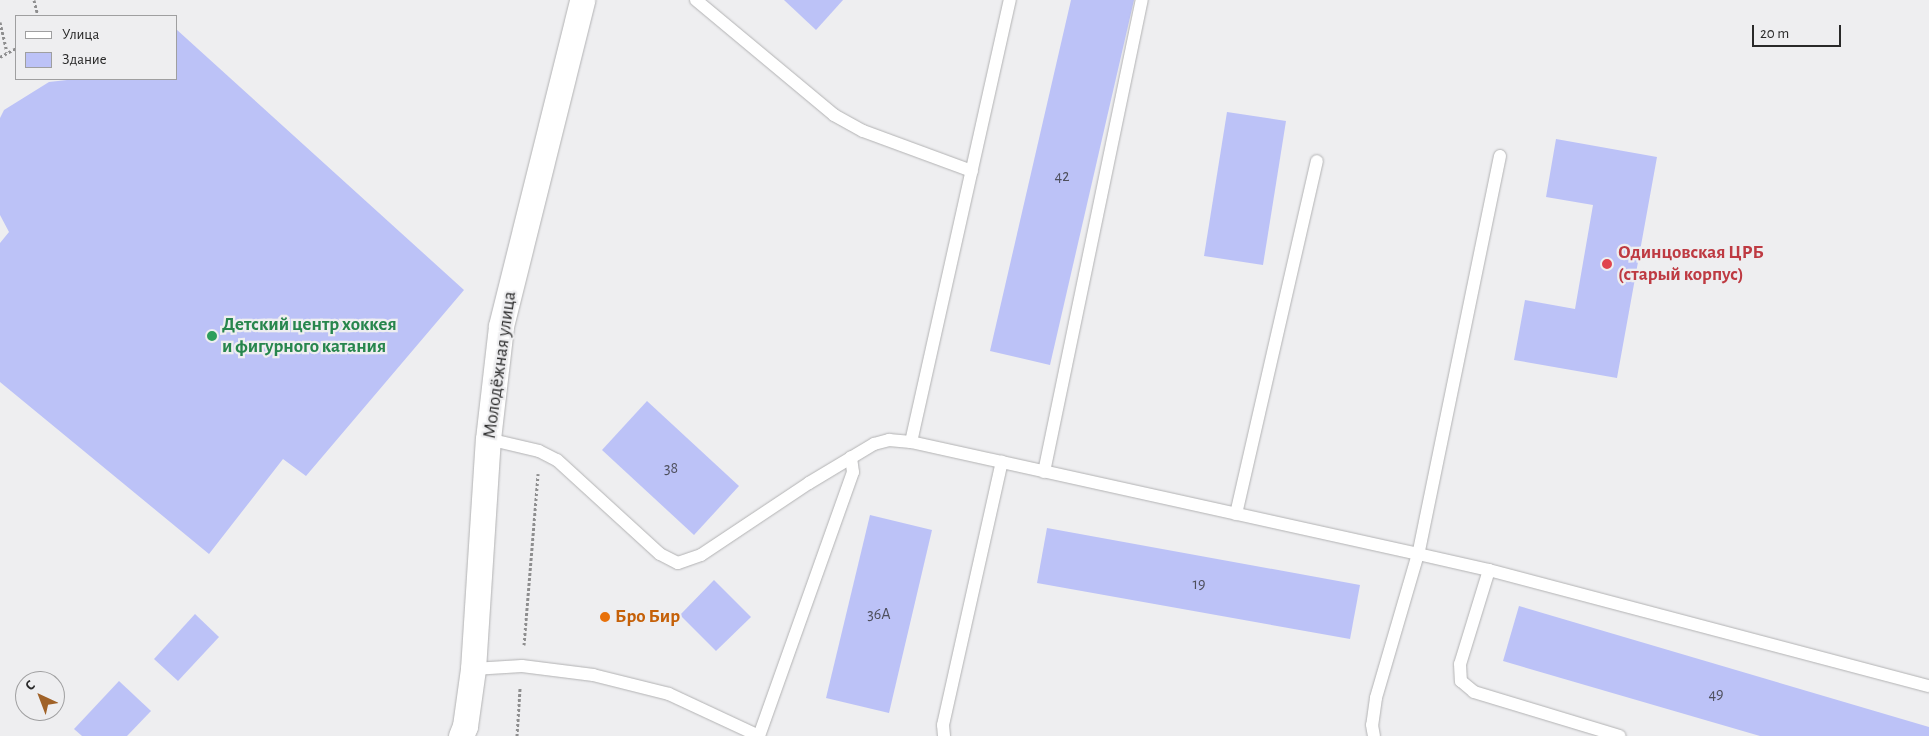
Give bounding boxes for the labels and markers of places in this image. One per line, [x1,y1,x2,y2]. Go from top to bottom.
place label: Одинцовская ЦРБ (старый корпус) [1618,242,1764,286]
marker: Одинцовская ЦРБ (старый корпус) [1600,257,1614,271]
place label: Детский центр хоккея и фигурного катания [222,314,397,358]
marker: Детский центр хоккея и фигурного катания [206,330,218,342]
place label: Бро Бир [615,606,680,628]
marker: Бро Бир [599,611,611,623]

